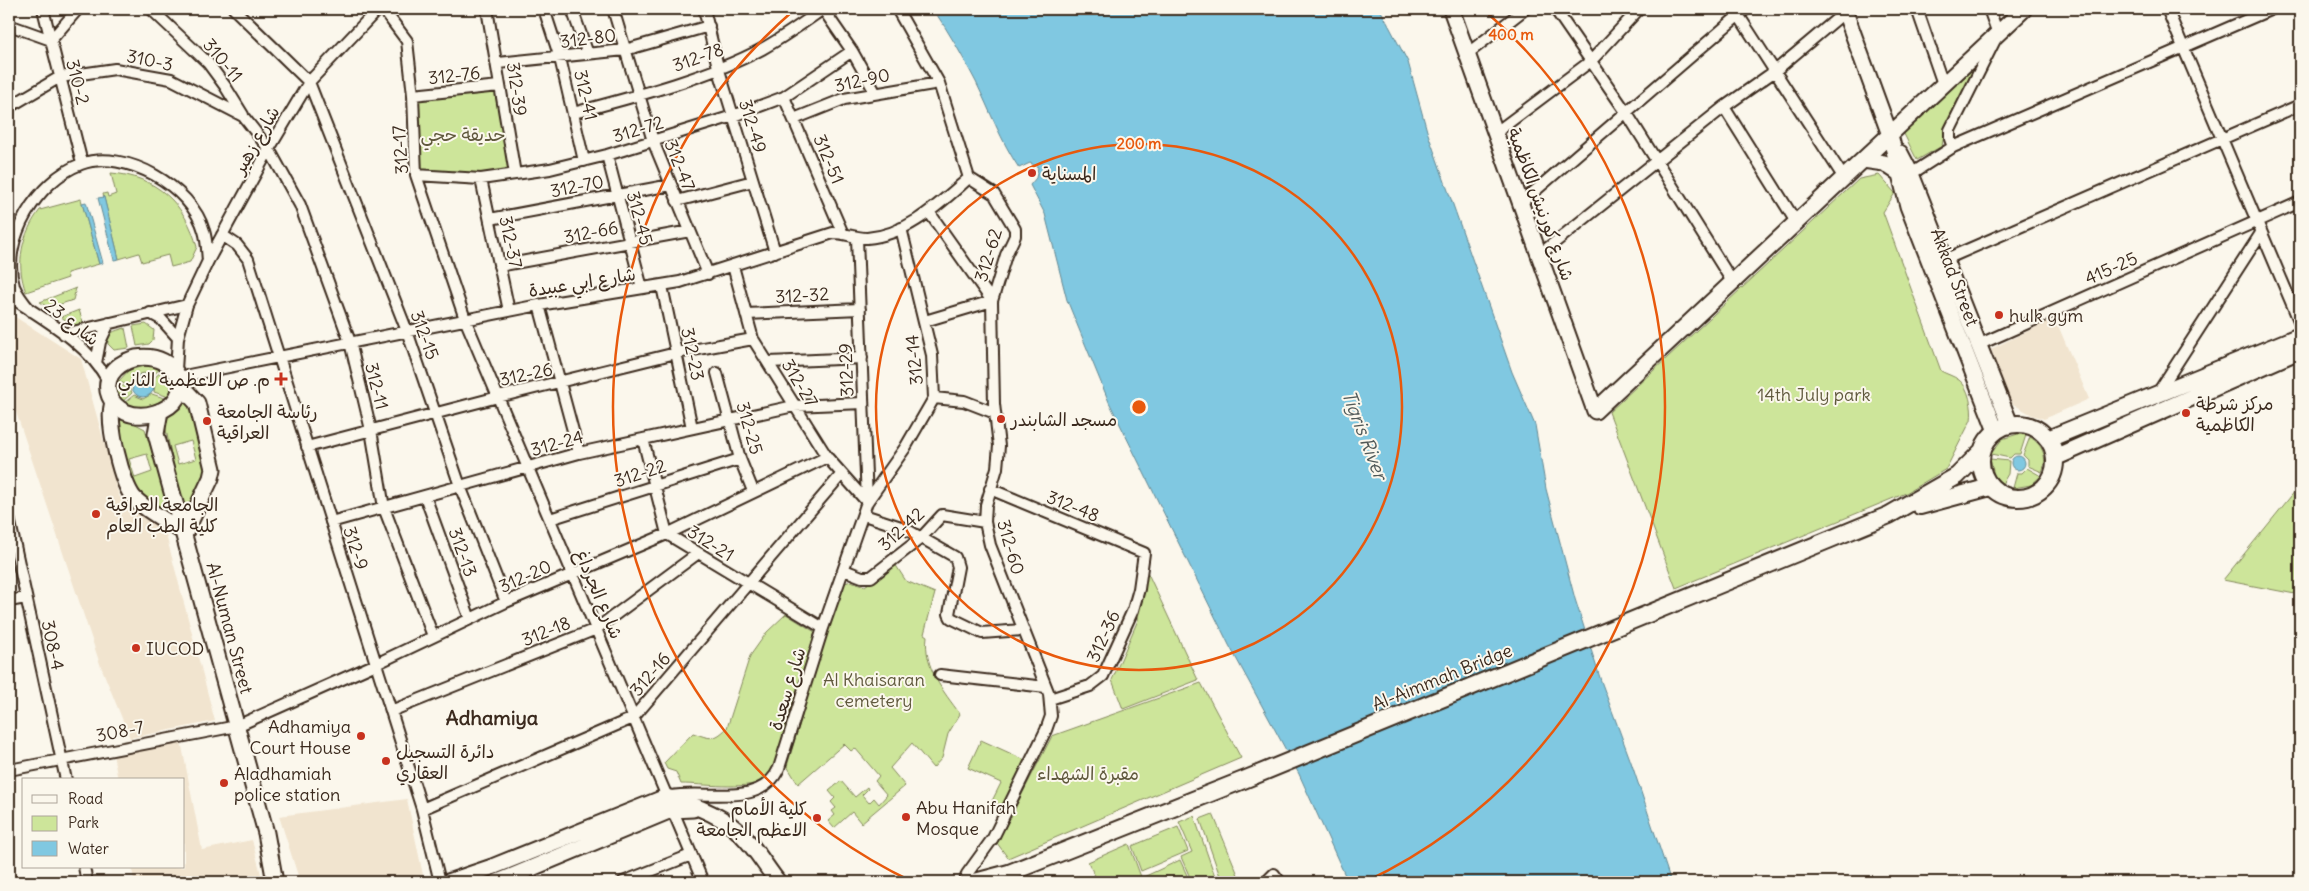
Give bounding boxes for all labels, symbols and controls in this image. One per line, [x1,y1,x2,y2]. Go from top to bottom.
street label: 312-80 [559,23,617,53]
text: 400 m [1488,25,1534,44]
street label: 310-11 [198,33,248,87]
street label: 312-78 [669,37,727,77]
street label: 310-3 [125,44,175,76]
street label: 310-2 [61,57,95,107]
street label: 312-39 [502,60,532,118]
street label: 312-76 [427,61,481,89]
street label: 312-90 [832,63,892,97]
street label: 312-41 [569,67,603,123]
street label: 312-49 [734,96,772,156]
street label: شارع زهير [226,102,285,180]
street label: 312-72 [610,110,666,148]
park label: حديقة حجي [420,123,506,151]
street label: 312-17 [387,124,413,175]
street label: شارع كورنيش الكاظمية [1502,124,1579,284]
street label: 312-51 [808,131,850,187]
text: 200 m [1117,134,1161,153]
street label: 312-47 [659,136,701,194]
place label: المسناية [1042,162,1096,185]
marker: المسناية [1026,167,1038,179]
street label: 312-70 [548,170,606,202]
street label: 312-45 [622,189,658,247]
street label: 312-37 [494,214,528,270]
street label: 312-66 [562,215,620,249]
street label: Akkad Street [1926,225,1984,329]
street label: 312-62 [969,226,1007,284]
street label: 415-25 [2081,246,2141,290]
street label: شارع ابي عبيدة [527,262,638,307]
street label: 312-32 [775,282,830,308]
street label: شارع 23 [39,293,104,351]
place label: hulk gym [2009,304,2084,327]
street label: 312-15 [406,307,444,363]
marker: hulk gym [1993,309,2005,321]
street label: 312-23 [676,325,710,383]
street label: 312-14 [900,334,928,386]
street label: 312-29 [834,343,858,397]
street label: 312-27 [777,355,823,411]
street label: 312-26 [497,357,555,391]
street label: 312-11 [360,360,394,412]
place label: م. ص الاعظمية الثاني [118,368,270,396]
marker: م. ص الاعظمية الثاني [274,372,288,386]
park label: 14th July park [1757,383,1871,406]
water label: Tigris River [1337,387,1394,485]
place label: مركز شرطة الكاظمية [2196,392,2274,436]
centre of rings [1130,398,1148,416]
street label: 312-25 [732,399,768,457]
place label: رئاسة الجامعة العراقية [217,400,318,444]
marker: مركز شرطة الكاظمية [2180,407,2192,419]
place label: مسجد الشابندر [1009,408,1117,431]
marker: مسجد الشابندر [995,413,1007,425]
marker: رئاسة الجامعة العراقية [201,415,213,427]
street label: 312-24 [528,425,586,461]
street label: 312-22 [611,454,669,492]
street label: 312-48 [1043,485,1103,527]
place label: الجامعة العراقية كلية الطب العام [106,493,218,540]
street label: 312-42 [873,502,929,556]
marker: الجامعة العراقية كلية الطب العام [90,508,102,520]
street label: 312-60 [992,517,1030,577]
street label: 312-21 [683,520,739,566]
street label: 312-9 [338,523,374,573]
street label: 312-13 [444,524,482,580]
street label: شارع الجرداغ [569,546,628,643]
street label: 312-20 [495,554,555,598]
street label: Al-Numan Street [201,560,259,696]
street label: 312-36 [1081,606,1125,666]
street label: 312-18 [518,611,574,651]
street label: 308-4 [36,618,70,672]
place label: IUCOD [146,637,204,660]
street label: Al-Aimmah Bridge [1369,638,1515,716]
marker: IUCOD [130,642,142,654]
street label: شارع سعدة [763,645,811,734]
street label: 312-16 [625,647,675,701]
park label: Al Khaisaran cemetery [823,668,925,712]
district label: Adhamiya [446,705,539,730]
street label: 308-7 [94,715,146,747]
place label: Adhamiya Court House [250,715,351,759]
marker: Adhamiya Court House [355,730,367,742]
place label: دائرة التسجيل العقاري [396,740,495,786]
marker: دائرة التسجيل العقاري [380,755,392,767]
place label: Aladhamiah police station [234,762,340,806]
park label: مقبرة الشهداء [1037,762,1139,785]
marker: Aladhamiah police station [218,777,230,789]
legend [22,778,185,868]
text: Road [68,789,103,808]
place label: Abu Hanifah Mosque [916,796,1016,840]
place label: كلية الأمام الاعظم الجامعة [697,797,807,844]
marker: Abu Hanifah Mosque [900,811,912,823]
marker: كلية الأمام الاعظم الجامعة [811,812,823,824]
text: Park [68,813,99,832]
text: Water [68,839,109,858]

